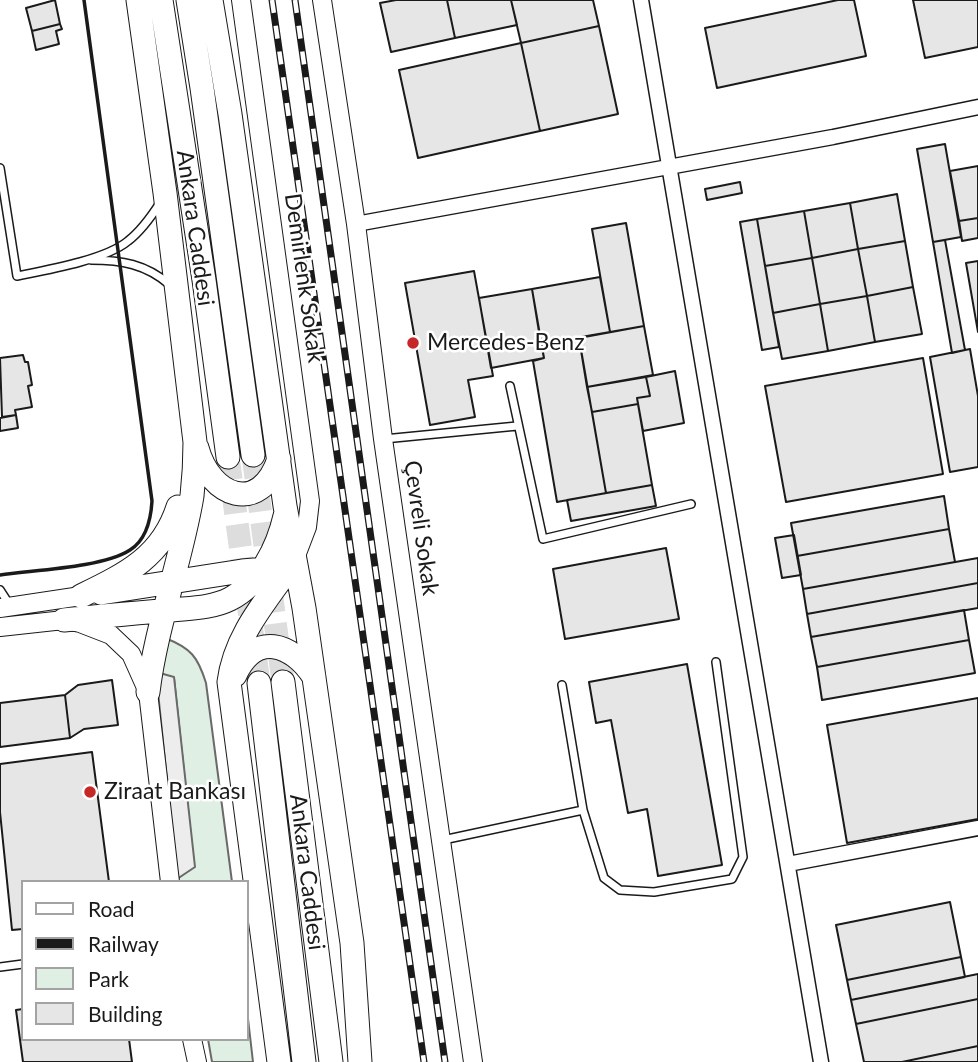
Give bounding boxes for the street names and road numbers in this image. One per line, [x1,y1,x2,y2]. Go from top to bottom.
street label: Ankara Caddesi [170,148,220,308]
street label: Demirlenk Sokak [278,192,330,364]
street label: Çevreli Sokak [398,459,444,597]
street label: Ankara Caddesi [284,792,330,952]

